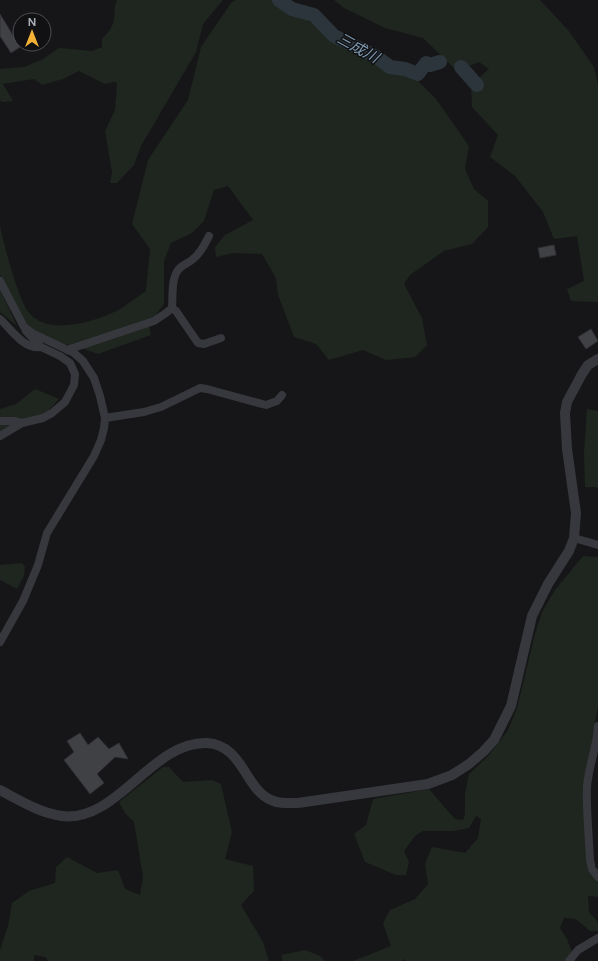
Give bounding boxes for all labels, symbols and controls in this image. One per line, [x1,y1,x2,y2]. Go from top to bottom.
north arrow [12,12,52,52]
text: N [28,16,36,29]
water label: 三成川 [334,29,384,68]

